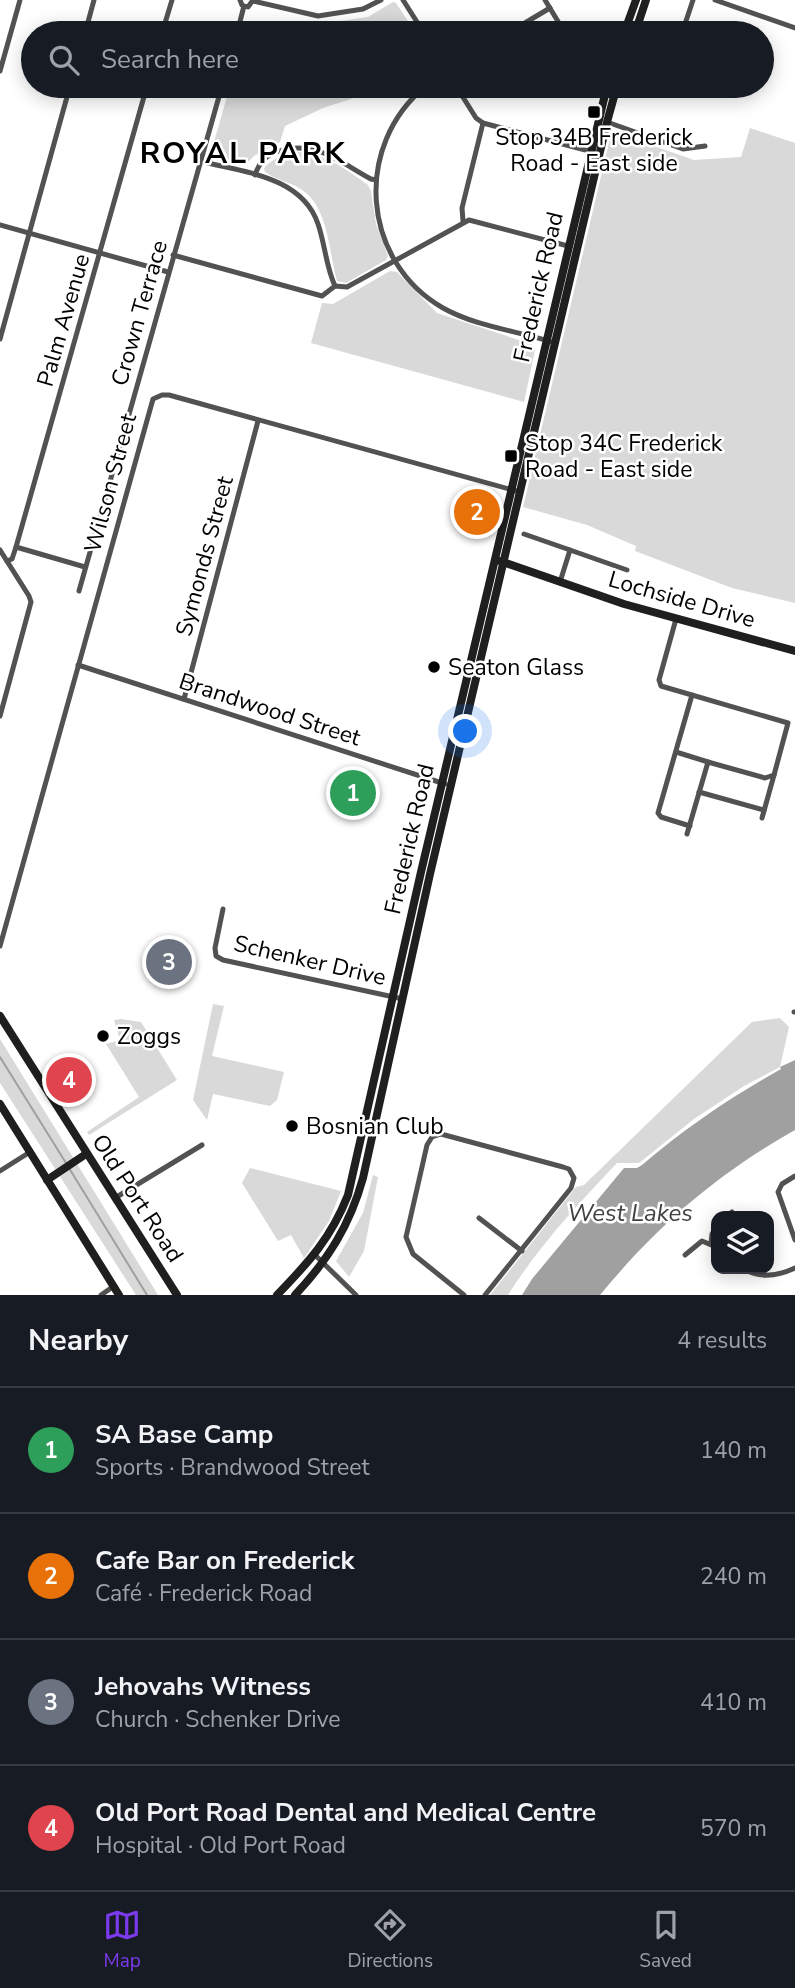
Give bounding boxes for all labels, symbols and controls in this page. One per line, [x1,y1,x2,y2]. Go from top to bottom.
search box [21,21,774,98]
icon: search [45,41,83,79]
text: Search here [101,42,239,77]
marker: Stop 34B Frederick Road - East side [586,104,602,120]
place label: Stop 34B Frederick Road - East side [495,122,693,179]
district label: ROYAL PARK [140,133,346,174]
street label: Frederick Road [506,209,571,365]
street label: Crown Terrace [104,237,175,390]
street label: Palm Avenue [30,250,97,390]
street label: Wilson Street [77,409,144,556]
place label: Stop 34C Frederick Road - East side [525,428,723,485]
marker: Stop 34C Frederick Road - East side [503,448,519,464]
street label: Symonds Street [168,472,241,640]
pin: 2 [454,486,500,538]
street label: Lochside Drive [605,564,759,635]
place label: Seaton Glass [448,652,584,683]
marker: Seaton Glass [426,659,442,675]
street label: Brandwood Street [175,666,365,754]
your location [448,714,482,748]
street label: Frederick Road [377,761,442,917]
pin: 1 [330,767,376,819]
street label: Schenker Drive [231,928,389,993]
pin: 3 [146,936,192,988]
place label: Zoggs [117,1021,181,1052]
marker: Zoggs [95,1028,111,1044]
pin: 4 [46,1054,92,1106]
place label: Bosnian Club [306,1111,444,1142]
marker: Bosnian Club [284,1118,300,1134]
street label: Old Port Road [85,1128,191,1268]
water label: West Lakes [567,1197,693,1229]
map controls [711,1211,774,1274]
button: layers [711,1211,774,1274]
text: Nearby [28,1320,128,1361]
text: 4 results [677,1325,767,1356]
text: SA Base Camp [95,1417,273,1452]
text: 1 [44,1435,58,1466]
text: 140 m [700,1435,767,1466]
text: Sports · Brandwood Street [95,1452,370,1483]
text: Cafe Bar on Frederick [95,1543,354,1578]
text: 2 [44,1561,58,1592]
text: 240 m [700,1561,767,1592]
text: Café · Frederick Road [95,1578,312,1609]
text: Jehovahs Witness [95,1669,311,1704]
text: 3 [44,1687,58,1718]
text: 410 m [700,1687,767,1718]
text: Church · Schenker Drive [95,1704,341,1735]
text: Old Port Road Dental and Medical Centre [95,1795,596,1830]
text: 4 [44,1813,58,1844]
text: 570 m [700,1813,767,1844]
text: Hospital · Old Port Road [95,1830,346,1861]
tab: Map [103,1906,141,1974]
tab: Directions [347,1906,433,1974]
tab: Saved [639,1906,692,1974]

